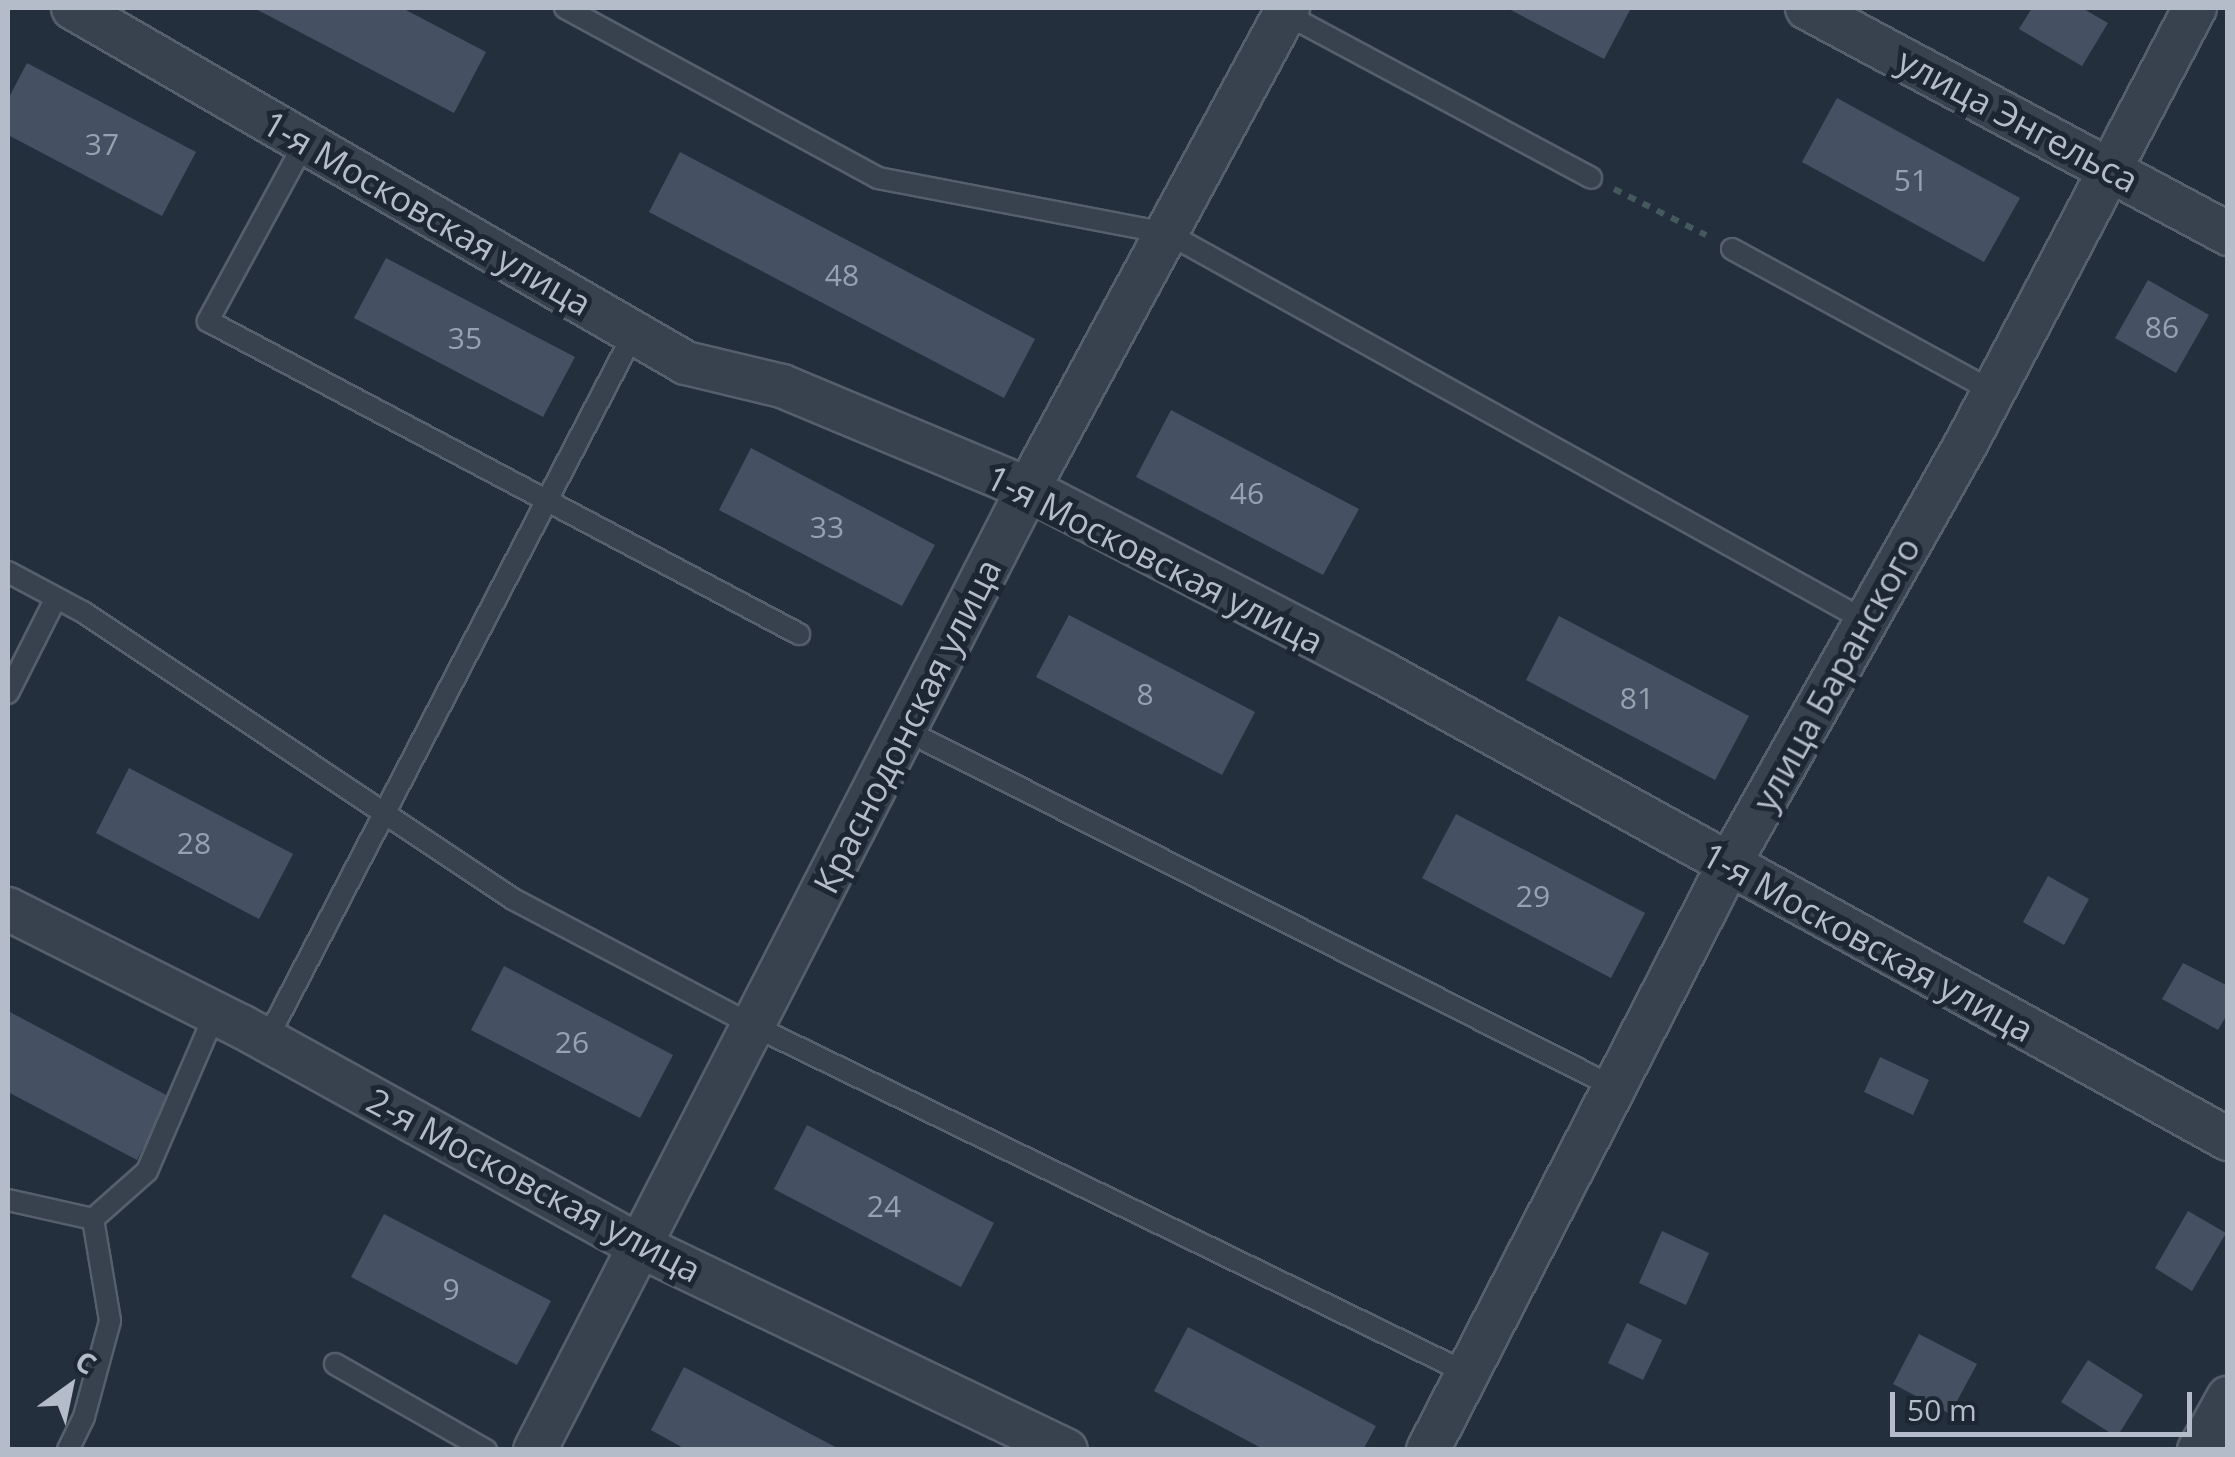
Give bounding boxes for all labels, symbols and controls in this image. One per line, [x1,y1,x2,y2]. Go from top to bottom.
street label: улица Энгельса [1891,39,2145,201]
street label: 1-я Московская улица [255,102,599,324]
house number: 37 [85,126,119,162]
house number: 51 [1894,162,1928,198]
house number: 48 [825,257,859,293]
house number: 86 [2145,309,2179,345]
house number: 35 [448,320,482,356]
street label: 1-я Московская улица [980,456,1330,662]
house number: 46 [1230,475,1264,511]
house number: 33 [810,509,844,545]
street label: улица Баранского [1743,530,1929,818]
street label: Краснодонская улица [804,552,1010,900]
house number: 8 [1136,676,1154,712]
house number: 81 [1620,680,1654,716]
house number: 28 [177,825,211,861]
street label: 1-я Московская улица [1695,833,2041,1051]
house number: 29 [1516,878,1550,914]
house number: 26 [555,1024,589,1060]
street label: 2-я Московская улица [360,1079,708,1291]
house number: 24 [867,1188,901,1224]
house number: 9 [442,1271,460,1307]
north arrow [20,1337,120,1437]
text: С [69,1341,104,1383]
scale bar [1895,1372,2198,1434]
text: 50 m [1907,1389,1977,1430]

